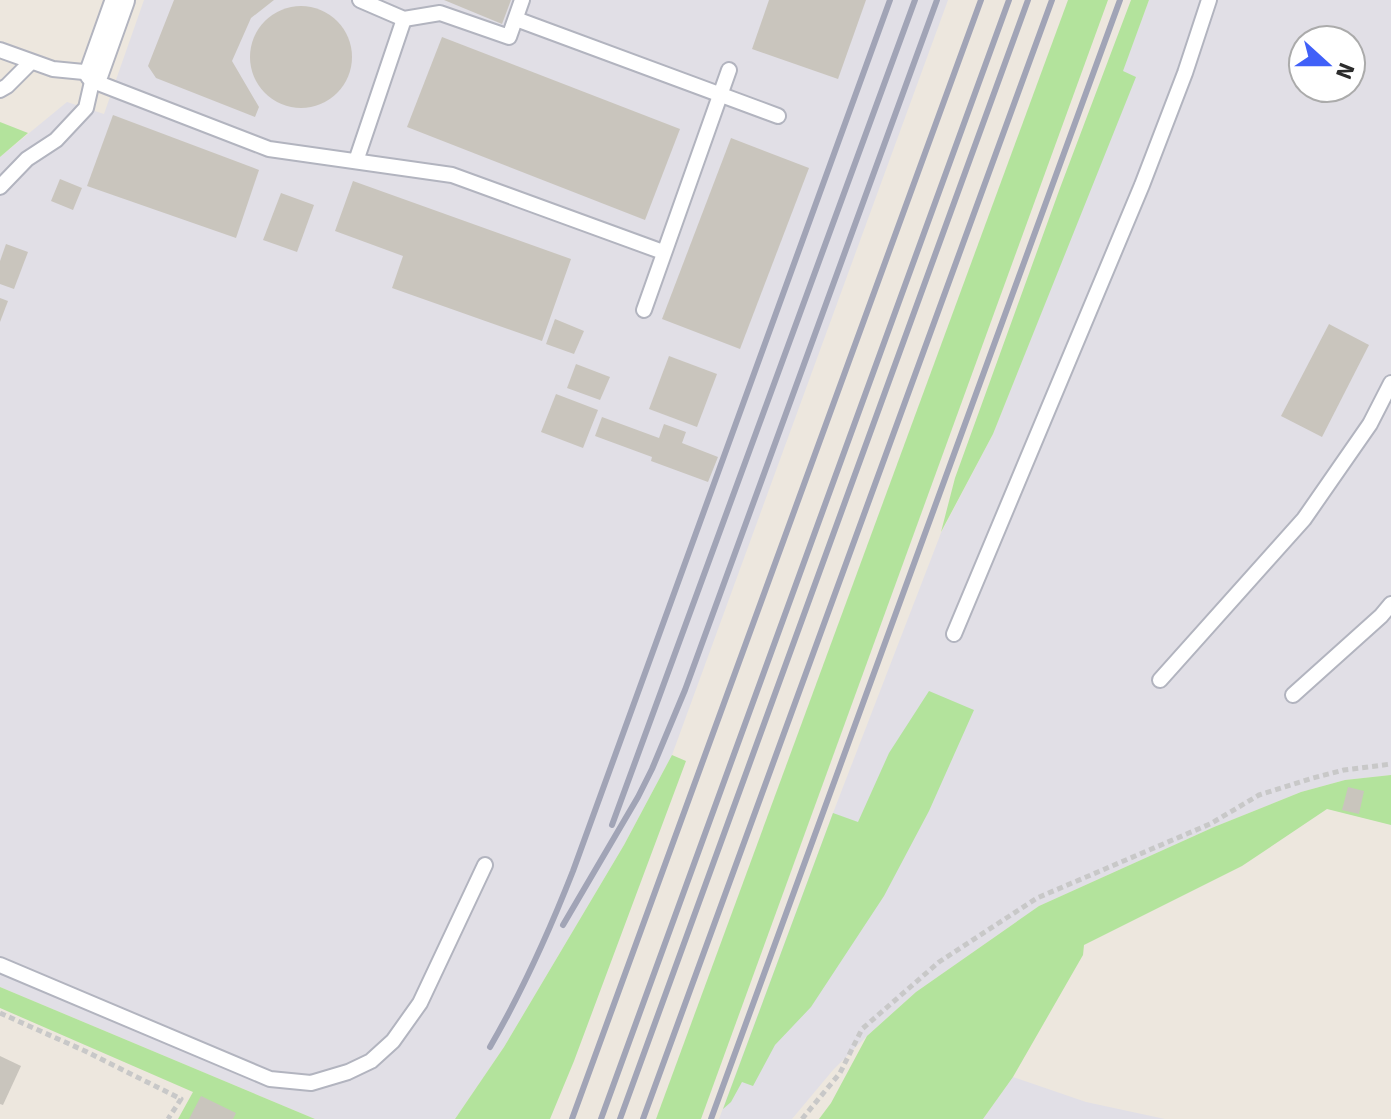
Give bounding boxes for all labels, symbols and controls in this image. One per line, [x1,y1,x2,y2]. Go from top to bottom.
north arrow [1287,24,1367,104]
text: N [1330,59,1361,83]

